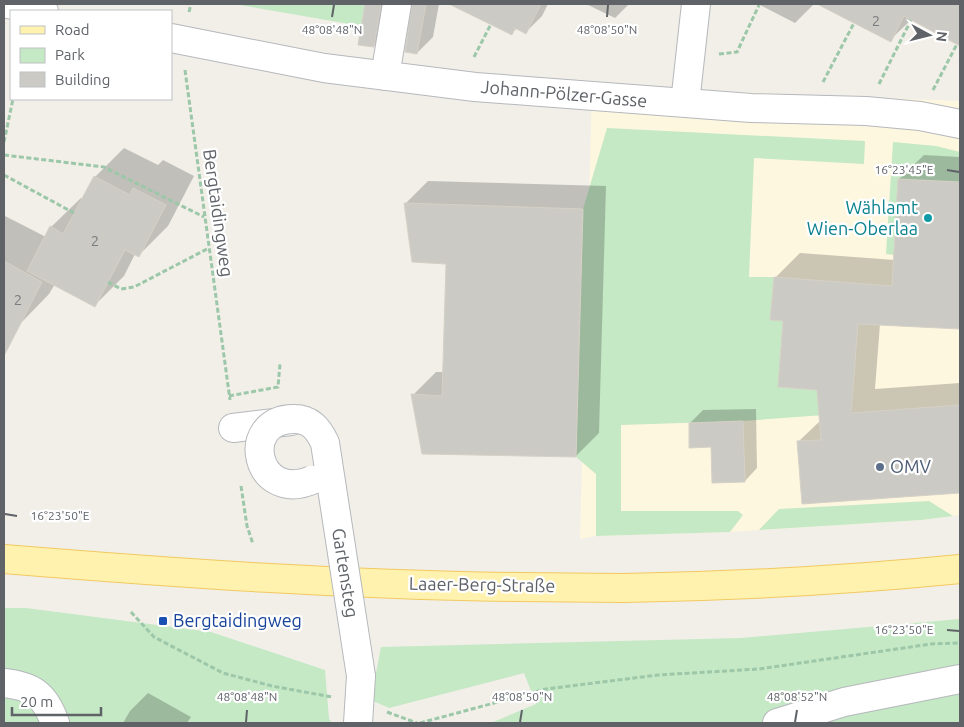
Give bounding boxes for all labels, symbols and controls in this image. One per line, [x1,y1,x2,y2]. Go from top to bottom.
legend [10,10,172,100]
north arrow [904,10,954,60]
house number: 2 [872,12,880,29]
text: Road [55,21,90,38]
text: 48°08'48"N [302,23,362,36]
text: 48°08'50"N [577,23,637,36]
text: N [933,30,950,43]
text: Park [55,46,85,63]
text: Building [55,71,110,88]
street label: Johann-Pölzer-Gasse [480,76,648,110]
street label: Bergtaidingweg [200,148,238,278]
text: 16°23'45"E [875,163,934,176]
place label: Wählamt Wien-Oberlaa [807,197,918,238]
marker: Wählamt Wien-Oberlaa [922,212,934,224]
house number: 2 [91,232,99,249]
house number: 2 [14,291,22,308]
place label: OMV [890,456,932,476]
marker: OMV [874,461,886,473]
text: 16°23'50"E [31,509,90,522]
street label: Gartensteg [329,527,363,619]
street label: Laaer-Berg-Straße [409,573,555,595]
place label: Bergtaidingweg [173,610,302,630]
marker: Bergtaidingweg [157,615,169,627]
text: 16°23'50"E [875,623,934,636]
scale bar [12,684,101,716]
text: 48°08'48"N [217,690,277,703]
text: 48°08'50"N [492,690,552,703]
text: 48°08'52"N [767,690,827,703]
text: 20 m [20,693,53,710]

